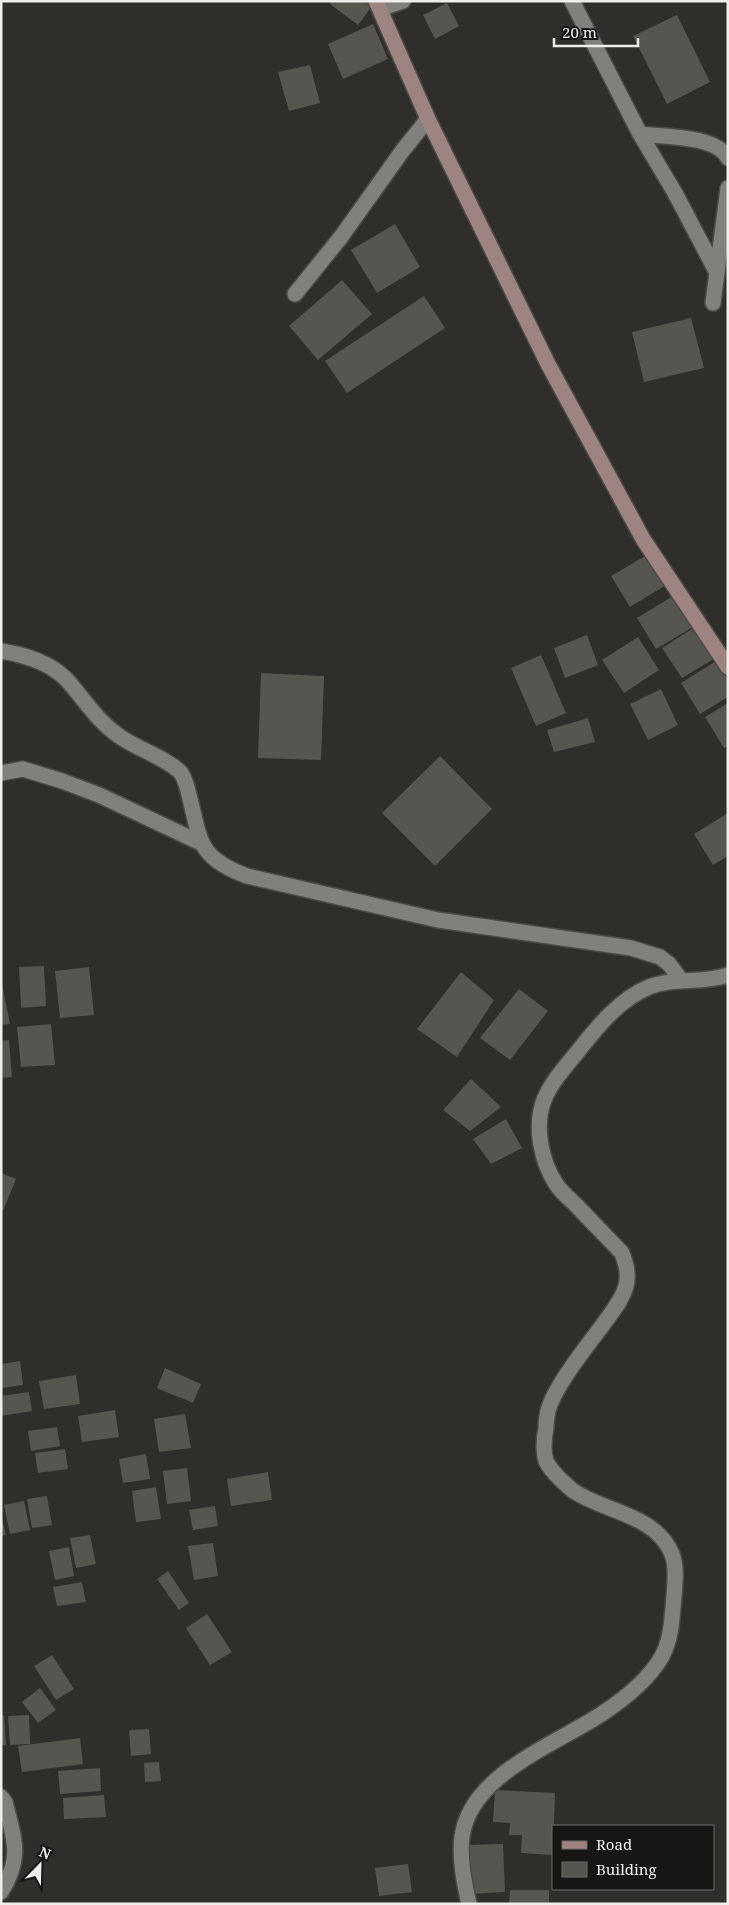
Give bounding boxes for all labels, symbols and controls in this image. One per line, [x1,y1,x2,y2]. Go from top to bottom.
scale bar [554,15,638,47]
text: 20 m [562,22,597,42]
legend [552,1825,714,1890]
text: Road [596,1834,632,1854]
north arrow [15,1840,65,1890]
text: N [36,1842,54,1863]
text: Building [596,1859,657,1879]

